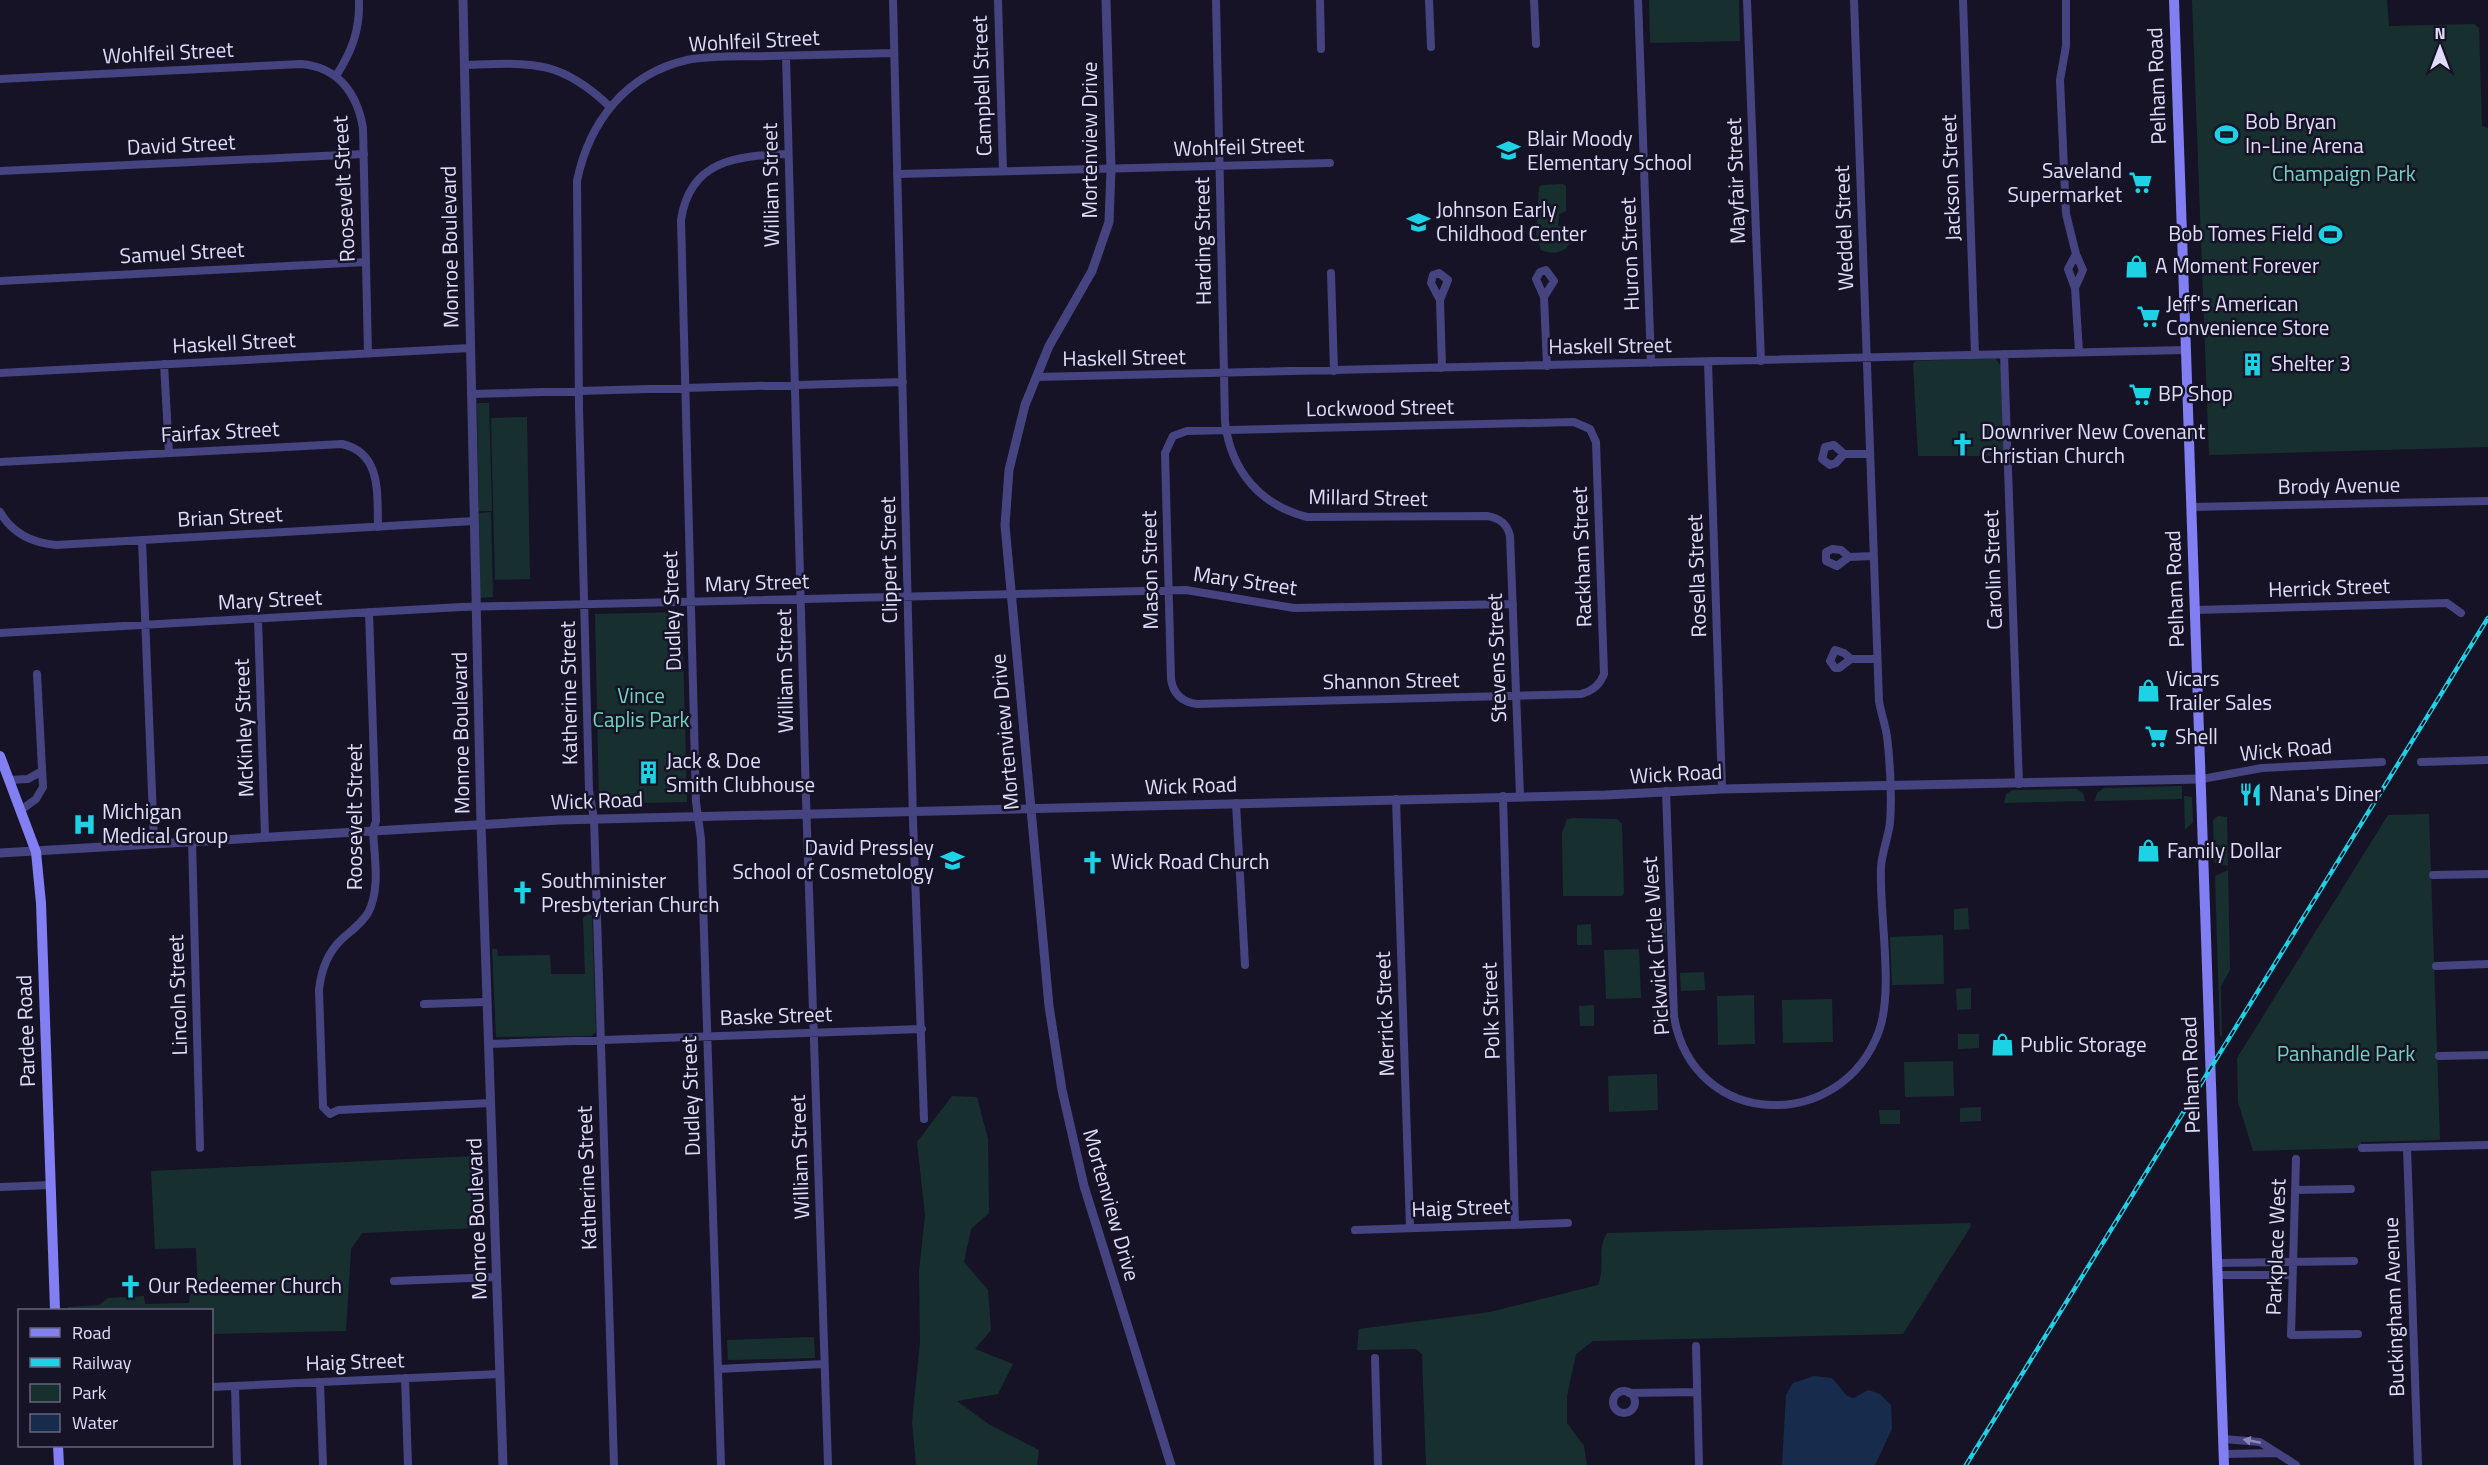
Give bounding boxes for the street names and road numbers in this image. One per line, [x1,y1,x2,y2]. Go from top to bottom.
street label: Campbell Street [963,15,999,157]
street label: Wohlfeil Street [688,21,821,59]
street label: Pelham Road [2138,27,2174,145]
street label: Wohlfeil Street [102,33,235,71]
street label: Mortenview Drive [1073,62,1105,218]
street label: Roosevelt Street [323,114,363,263]
street label: Jackson Street [1932,114,1968,242]
street label: Mayfair Street [1717,117,1753,245]
street label: William Street [753,122,787,247]
street label: David Street [126,125,237,163]
street label: Wohlfeil Street [1173,128,1306,164]
street label: Weddel Street [1825,164,1861,291]
street label: Monroe Boulevard [432,166,466,328]
street label: Harding Street [1185,176,1219,305]
street label: Huron Street [1611,196,1647,311]
street label: Samuel Street [119,233,246,271]
street label: Haskell Street [172,323,297,361]
street label: Haskell Street [1548,328,1673,362]
street label: Haskell Street [1062,340,1187,374]
street label: Lockwood Street [1306,390,1455,424]
street label: Fairfax Street [160,412,281,450]
street label: Brody Avenue [2277,468,2401,502]
street label: Millard Street [1308,480,1429,514]
street label: Rackham Street [1563,486,1599,628]
street label: Clippert Street [871,496,905,624]
street label: Brian Street [177,497,284,535]
street label: Carolin Street [1974,509,2010,630]
street label: Mason Street [1132,510,1166,630]
street label: Rosella Street [1678,513,1714,638]
street label: Pelham Road [2156,530,2192,648]
street label: Dudley Street [653,550,689,672]
street label: Mary Street [1191,557,1300,603]
street label: Mary Street [704,564,810,600]
street label: Herrick Street [2268,569,2391,605]
street label: Mary Street [217,580,324,618]
street label: Stevens Street [1478,592,1514,723]
street label: William Street [767,608,801,733]
street label: Katherine Street [551,620,585,765]
street label: Monroe Boulevard [443,652,477,814]
street label: Mortenview Drive [981,653,1027,812]
street label: McKinley Street [225,658,261,798]
street label: Shannon Street [1322,663,1460,697]
street label: Wick Road [2238,729,2333,769]
street label: Roosevelt Street [338,743,370,890]
street label: Wick Road [1629,755,1723,791]
street label: Wick Road [1144,767,1238,803]
street label: Wick Road [550,782,644,818]
street label: Pickwick Circle West [1633,855,1677,1036]
street label: Lincoln Street [159,933,195,1056]
street label: Merrick Street [1366,950,1402,1077]
street label: Polk Street [1472,961,1508,1060]
street label: Pardee Road [7,974,43,1088]
street label: Baske Street [719,997,833,1033]
street label: Pelham Road [2172,1016,2208,1134]
street label: Dudley Street [672,1035,708,1157]
street label: William Street [781,1094,817,1220]
street label: Katherine Street [567,1105,605,1251]
street label: Mortenview Drive [1075,1125,1149,1284]
street label: Monroe Boulevard [457,1137,495,1301]
street label: Parkplace West [2257,1177,2293,1316]
street label: Haig Street [1411,1189,1512,1225]
street label: Buckingham Avenue [2374,1217,2412,1397]
street label: Haig Street [305,1343,406,1379]

